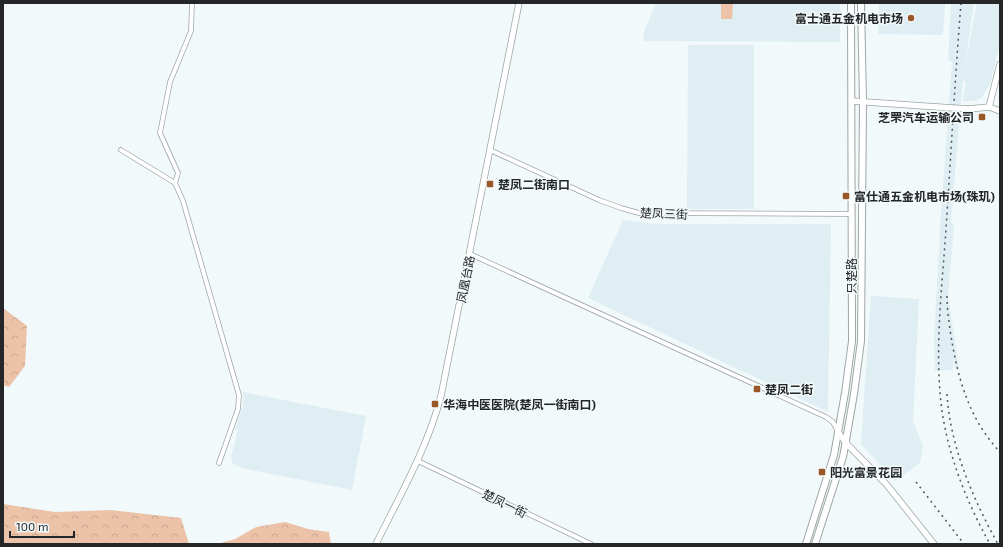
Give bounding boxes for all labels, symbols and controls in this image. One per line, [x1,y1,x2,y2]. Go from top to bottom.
place label: 富士通五金机电市场 [795,11,903,25]
marker: 富士通五金机电市场 [906,13,916,23]
place label: 芝罘汽车运输公司 [878,110,974,124]
marker: 芝罘汽车运输公司 [977,112,987,122]
place label: 楚凤二街南口 [498,177,570,191]
marker: 楚凤二街南口 [485,179,495,189]
place label: 富仕通五金机电市场(珠玑) [854,189,995,203]
marker: 富仕通五金机电市场(珠玑) [841,191,851,201]
street label: 楚凤三街 [640,205,688,221]
street label: 凤凰台路 [454,254,476,304]
street label: 只楚路 [844,258,858,294]
place label: 楚凤二街 [765,382,813,396]
marker: 楚凤二街 [752,384,762,394]
place label: 华海中医医院(楚凤一街南口) [443,397,596,411]
marker: 华海中医医院(楚凤一街南口) [430,399,440,409]
place label: 阳光富景花园 [830,465,902,479]
marker: 阳光富景花园 [817,467,827,477]
street label: 楚凤一街 [480,486,530,520]
scale bar [10,513,74,539]
text: 100 m [16,519,48,533]

